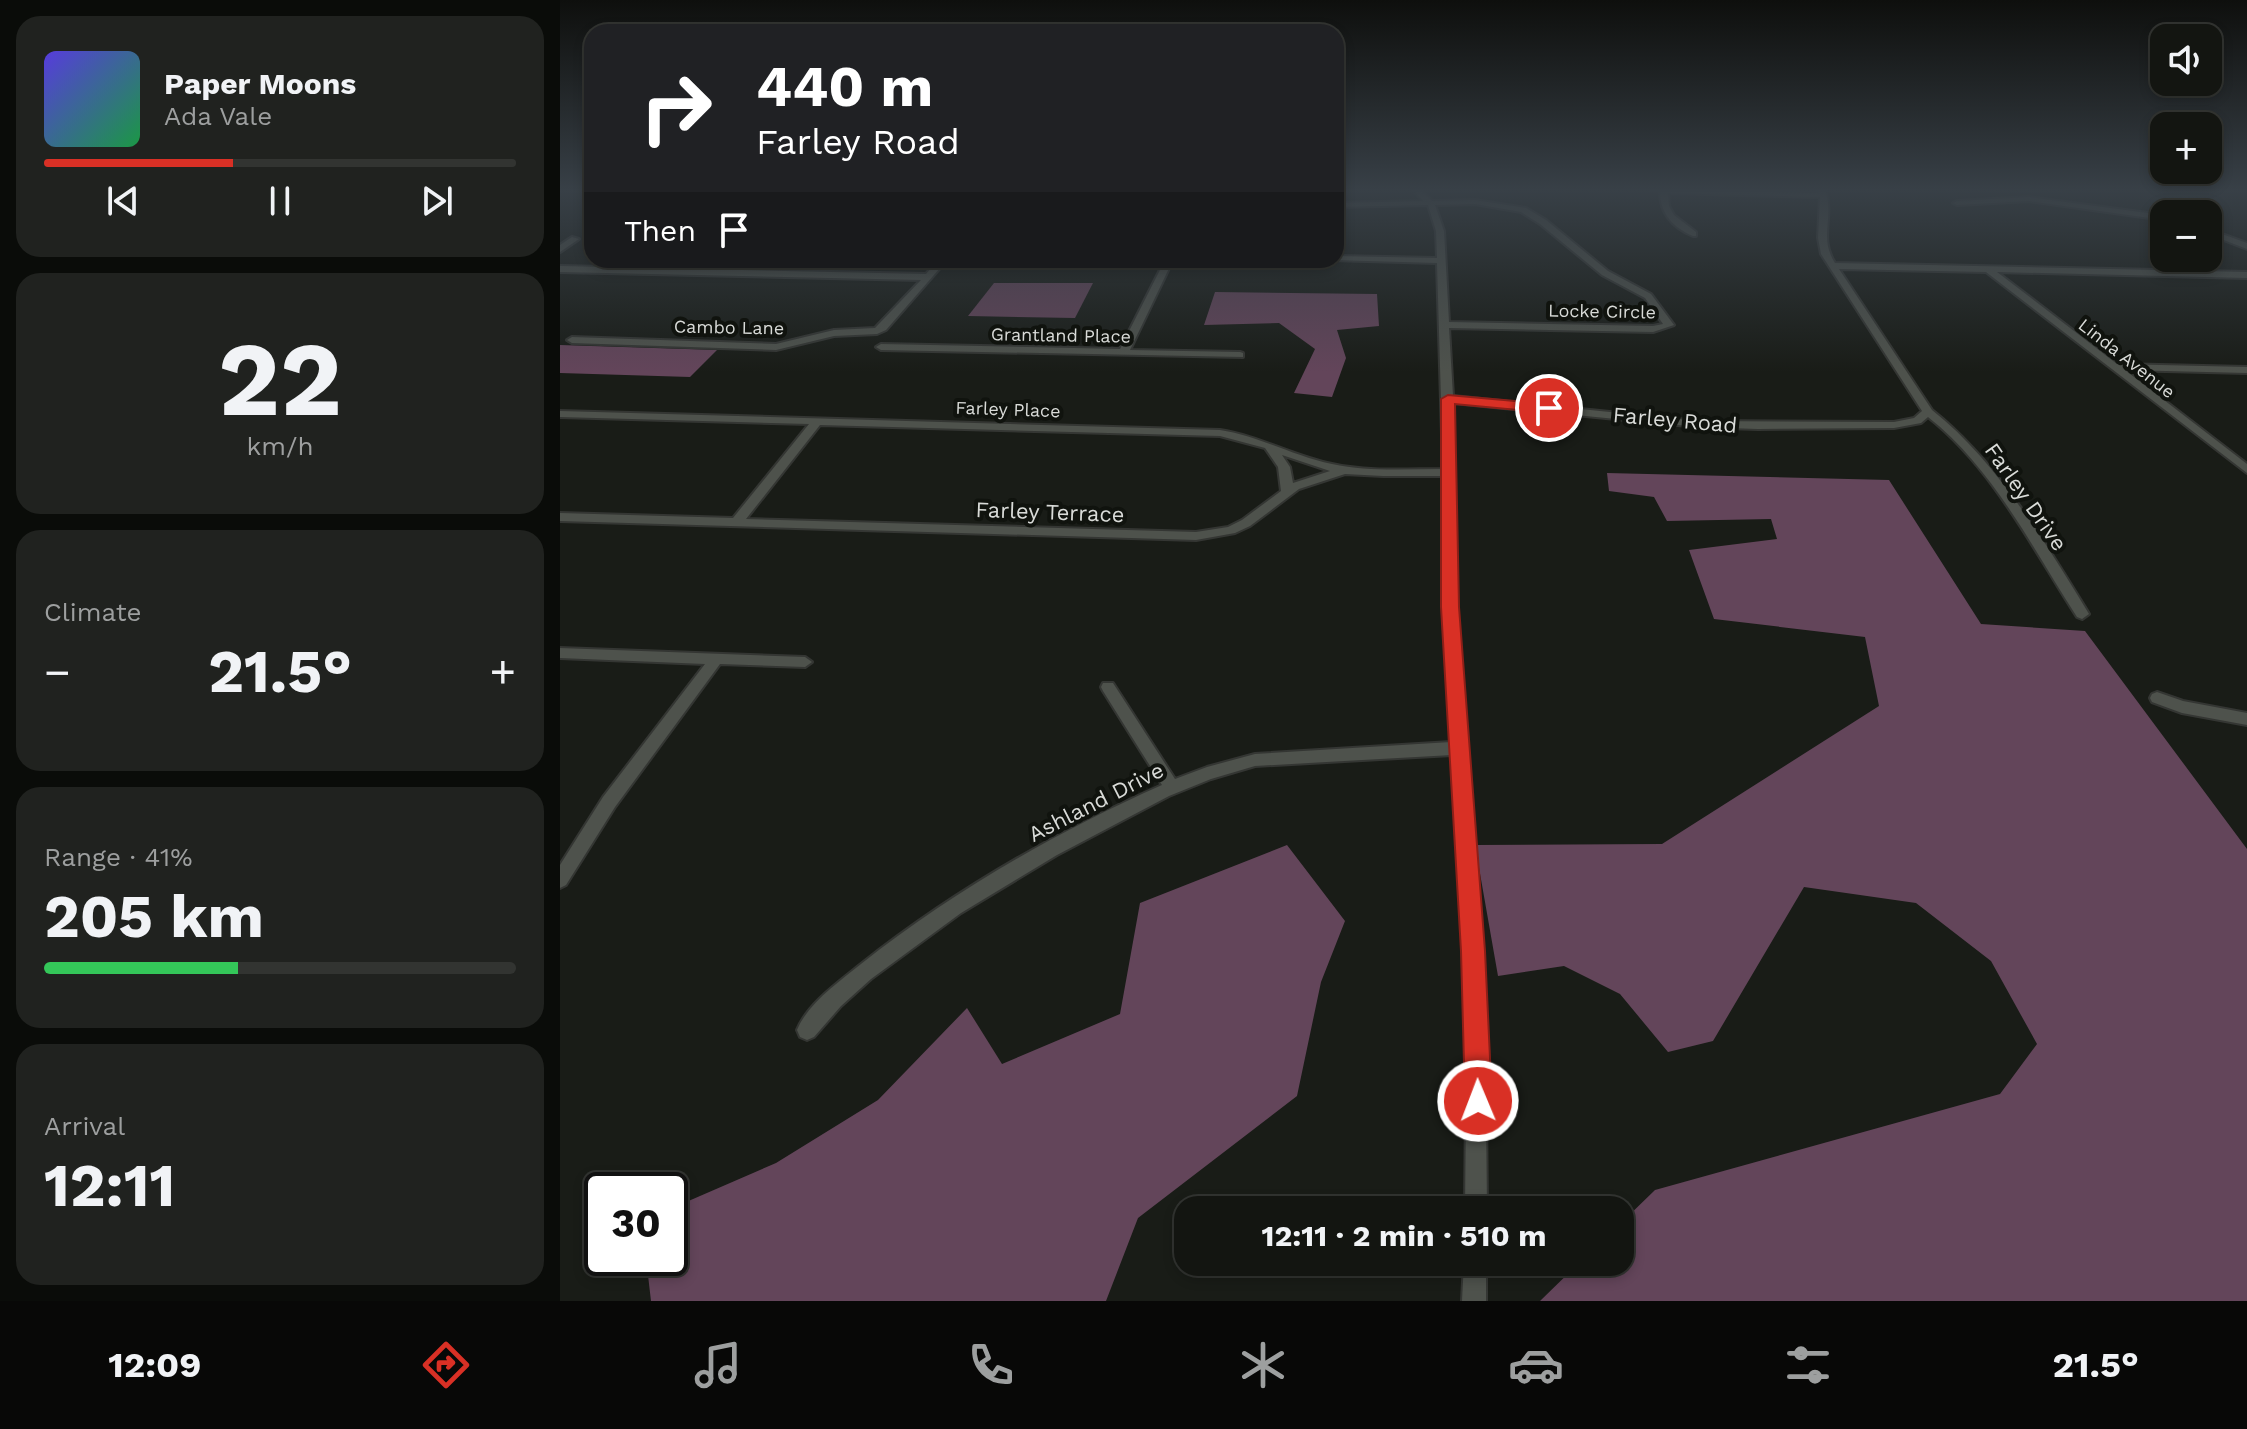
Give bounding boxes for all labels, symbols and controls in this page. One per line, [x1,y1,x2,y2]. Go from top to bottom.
map controls [2150,24,2222,272]
button: sound [2150,24,2222,96]
text: 440 m [756,54,933,120]
icon: right [624,56,728,160]
text: Paper Moons [164,66,356,101]
text: Ada Vale [164,101,272,131]
button: + [2150,112,2222,184]
text: Farley Road [756,121,960,163]
icon: previous [101,179,145,223]
icon: pause [258,179,302,223]
icon: next [415,179,459,223]
button: − [2150,200,2222,272]
icon: arrive [712,208,756,252]
text: Then [624,213,696,248]
street label: Locke Circle [1548,300,1656,322]
street label: Linda Avenue [2074,314,2180,402]
street label: Cambo Lane [674,316,784,338]
text: 22 [218,318,342,440]
street label: Grantland Place [991,323,1131,347]
pin [1515,374,1583,442]
icon: arrive [1527,386,1571,430]
street label: Farley Place [955,397,1061,421]
street label: Farley Road [1612,402,1738,438]
text: km/h [247,431,313,461]
street label: Farley Drive [1980,438,2072,556]
street label: Farley Terrace [975,497,1125,527]
text: Climate [44,597,142,627]
text: 21.5° [208,636,352,707]
text: − [44,646,71,698]
text: + [489,646,516,698]
street label: Ashland Drive [1024,757,1168,847]
text: Range · 41% [44,842,192,872]
text: 205 km [44,881,264,952]
position arrow [1436,1059,1520,1143]
text: Arrival [44,1111,125,1141]
text: 12:11 [44,1150,175,1221]
speed limit sign: 30 [584,1172,688,1276]
text: 12:11 · 2 min · 510 m [1261,1218,1547,1253]
icon: directions [418,1337,474,1393]
icon: music [690,1337,746,1393]
icon: phone [963,1337,1019,1393]
icon: climate [1235,1337,1291,1393]
icon: car [1508,1337,1564,1393]
icon: filters [1780,1337,1836,1393]
text: 12:09 [108,1344,201,1386]
text: 21.5° [2053,1344,2139,1386]

